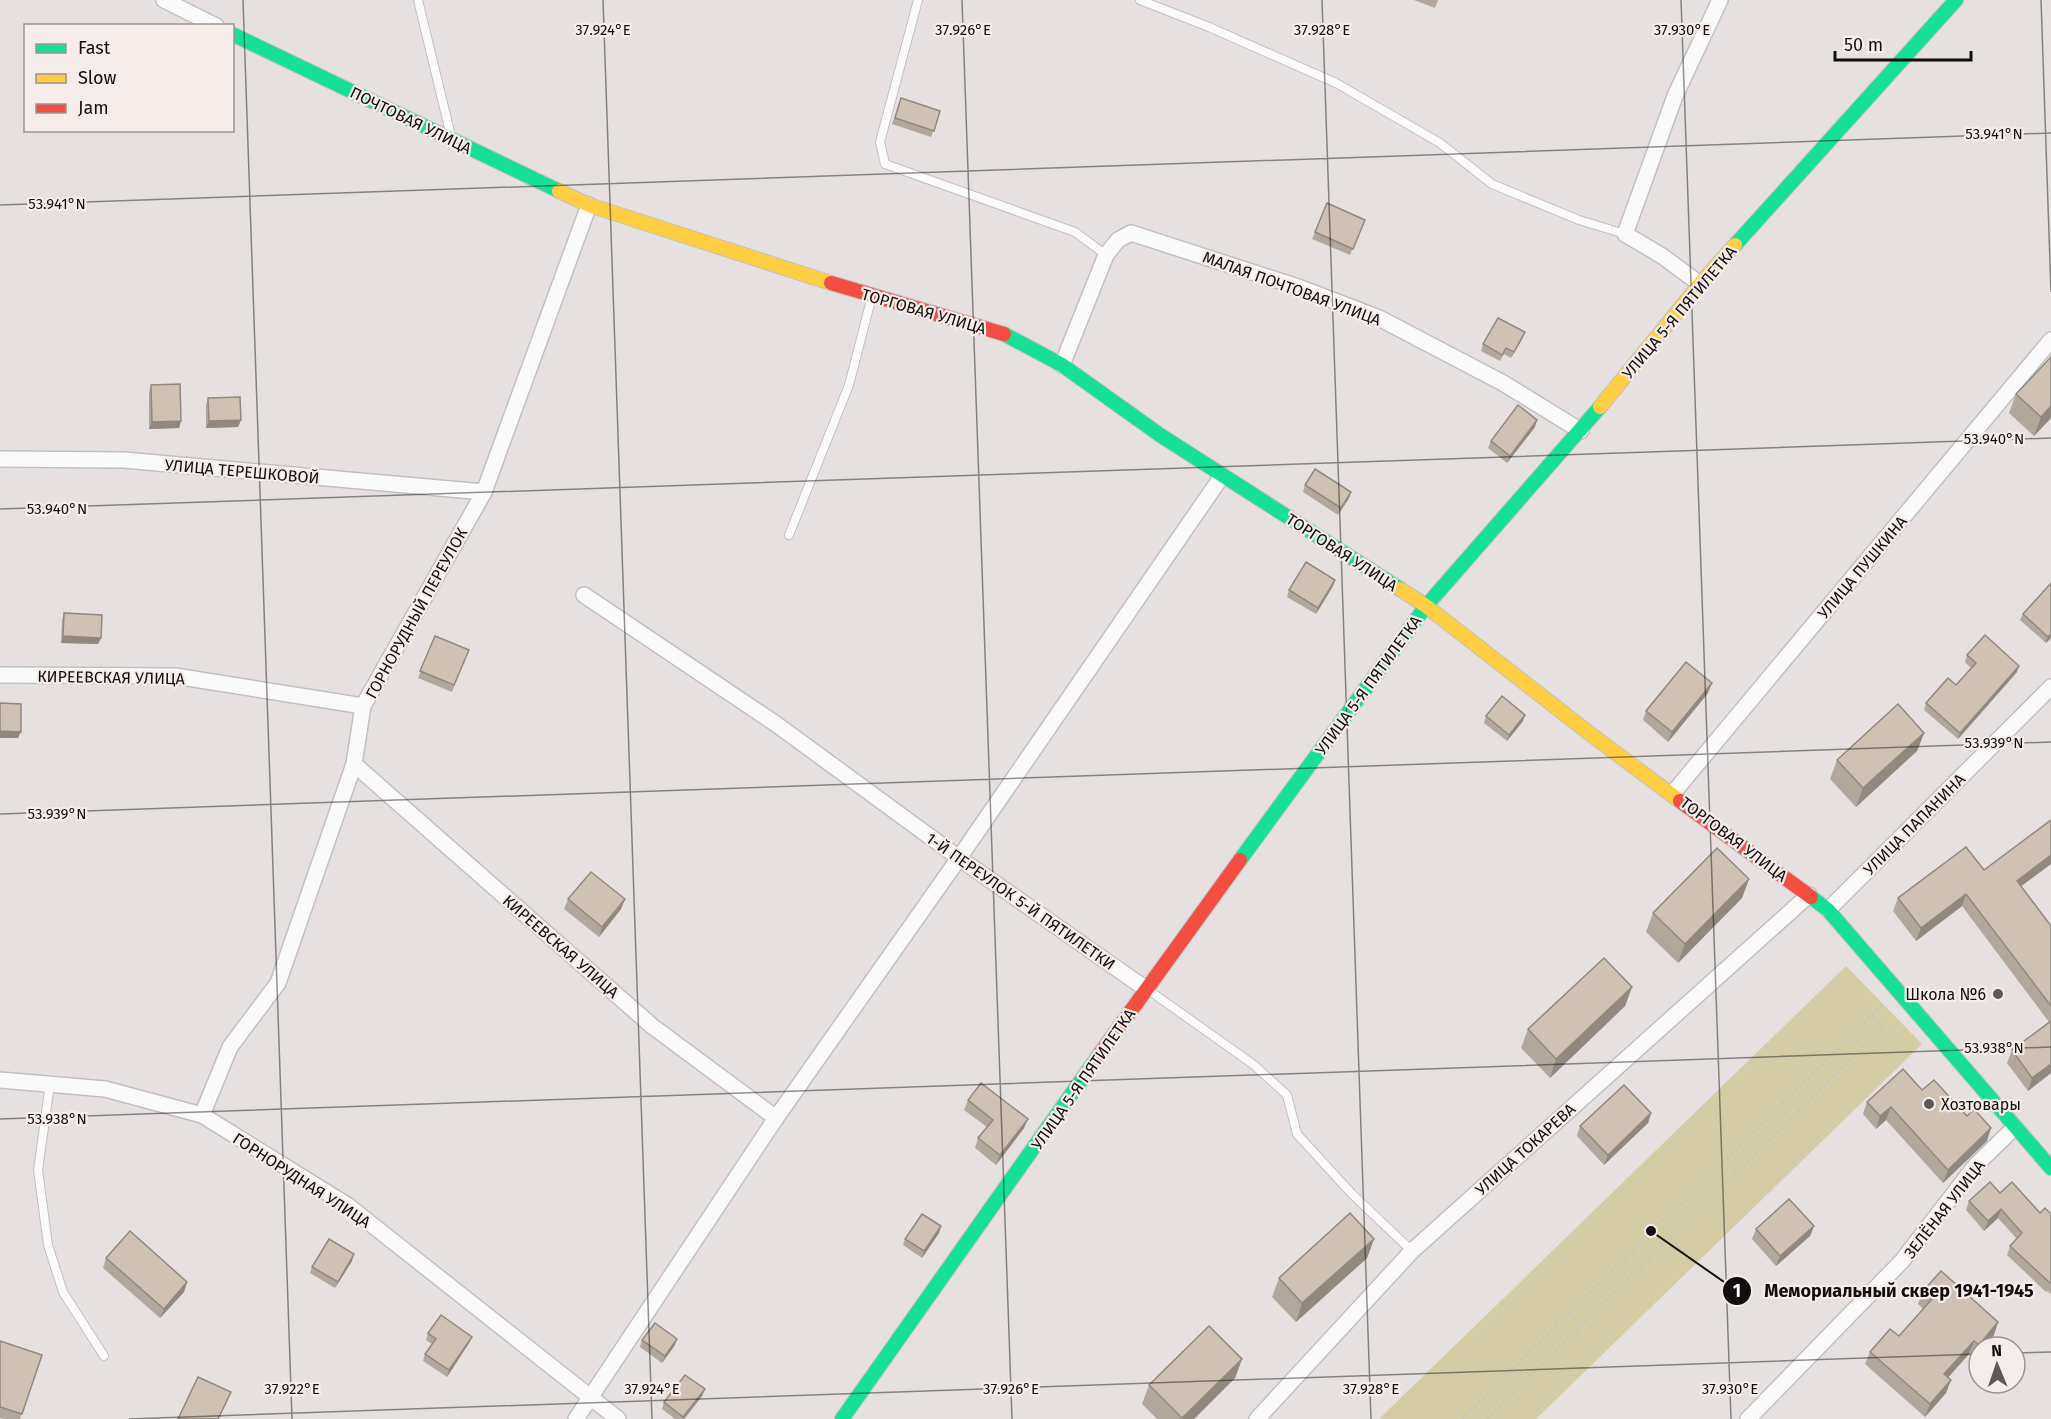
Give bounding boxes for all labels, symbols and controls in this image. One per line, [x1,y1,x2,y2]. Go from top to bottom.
text: 37.924°E [575,21,631,39]
text: 37.926°E [935,21,991,39]
text: 37.928°E [1294,21,1350,39]
text: 37.930°E [1654,21,1710,39]
legend [24,24,234,132]
scale bar [1835,24,1972,62]
text: 50 m [1844,34,1883,56]
text: Fast [78,37,111,59]
text: Slow [78,67,117,89]
street label: ПОЧТОВАЯ УЛИЦА [347,83,475,158]
text: Jam [78,97,109,119]
text: 53.941°N [1965,125,2023,143]
text: 53.941°N [28,195,86,213]
street label: УЛИЦА 5-Я ПЯТИЛЕТКА [1618,241,1741,383]
street label: МАЛАЯ ПОЧТОВАЯ УЛИЦА [1200,247,1384,330]
street label: ТОРГОВАЯ УЛИЦА [859,285,989,339]
text: 53.940°N [1964,430,2024,448]
street label: УЛИЦА ТЕРЕШКОВОЙ [164,455,320,488]
text: 53.940°N [27,500,87,518]
street label: ТОРГОВАЯ УЛИЦА [1283,509,1402,596]
street label: УЛИЦА ПУШКИНА [1814,511,1911,623]
street label: ГОРНОРУДНЫЙ ПЕРЕУЛОК [362,524,472,702]
street label: УЛИЦА 5-Я ПЯТИЛЕТКА [1311,611,1426,759]
street label: КИРЕЕВСКАЯ УЛИЦА [37,667,186,688]
text: 53.939°N [1965,734,2023,752]
street label: УЛИЦА ПАПАНИНА [1860,769,1970,879]
street label: ТОРГОВАЯ УЛИЦА [1677,793,1791,886]
text: 53.939°N [28,805,86,823]
street label: 1-Й ПЕРЕУЛОК 5-Й ПЯТИЛЕТКИ [923,829,1119,974]
street label: КИРЕЕВСКАЯ УЛИЦА [499,891,623,1002]
place label: Школа №6 [1905,985,1986,1004]
marker: Школа №6 [1991,987,2005,1001]
street label: УЛИЦА 5-Я ПЯТИЛЕТКА [1028,1005,1140,1153]
text: 53.938°N [1964,1039,2024,1057]
place label: Хозтовары [1941,1095,2021,1114]
marker: Хозтовары [1922,1097,1936,1111]
street label: УЛИЦА ТОКАРЕВА [1471,1099,1580,1199]
text: 53.938°N [27,1110,87,1128]
street label: ГОРНОРУДНАЯ УЛИЦА [229,1129,375,1232]
street label: ЗЕЛЁНАЯ УЛИЦА [1900,1156,1989,1262]
callout: Мемориальный сквер 1941-1945 [1722,1273,2046,1309]
text: 1 [1733,1280,1741,1302]
text: Мемориальный сквер 1941-1945 [1764,1280,2034,1302]
north arrow [1967,1335,2027,1395]
text: N [1991,1341,2002,1360]
text: 37.922°E [264,1380,320,1398]
text: 37.924°E [624,1380,680,1398]
text: 37.926°E [983,1380,1039,1398]
text: 37.928°E [1343,1380,1399,1398]
text: 37.930°E [1702,1380,1758,1398]

